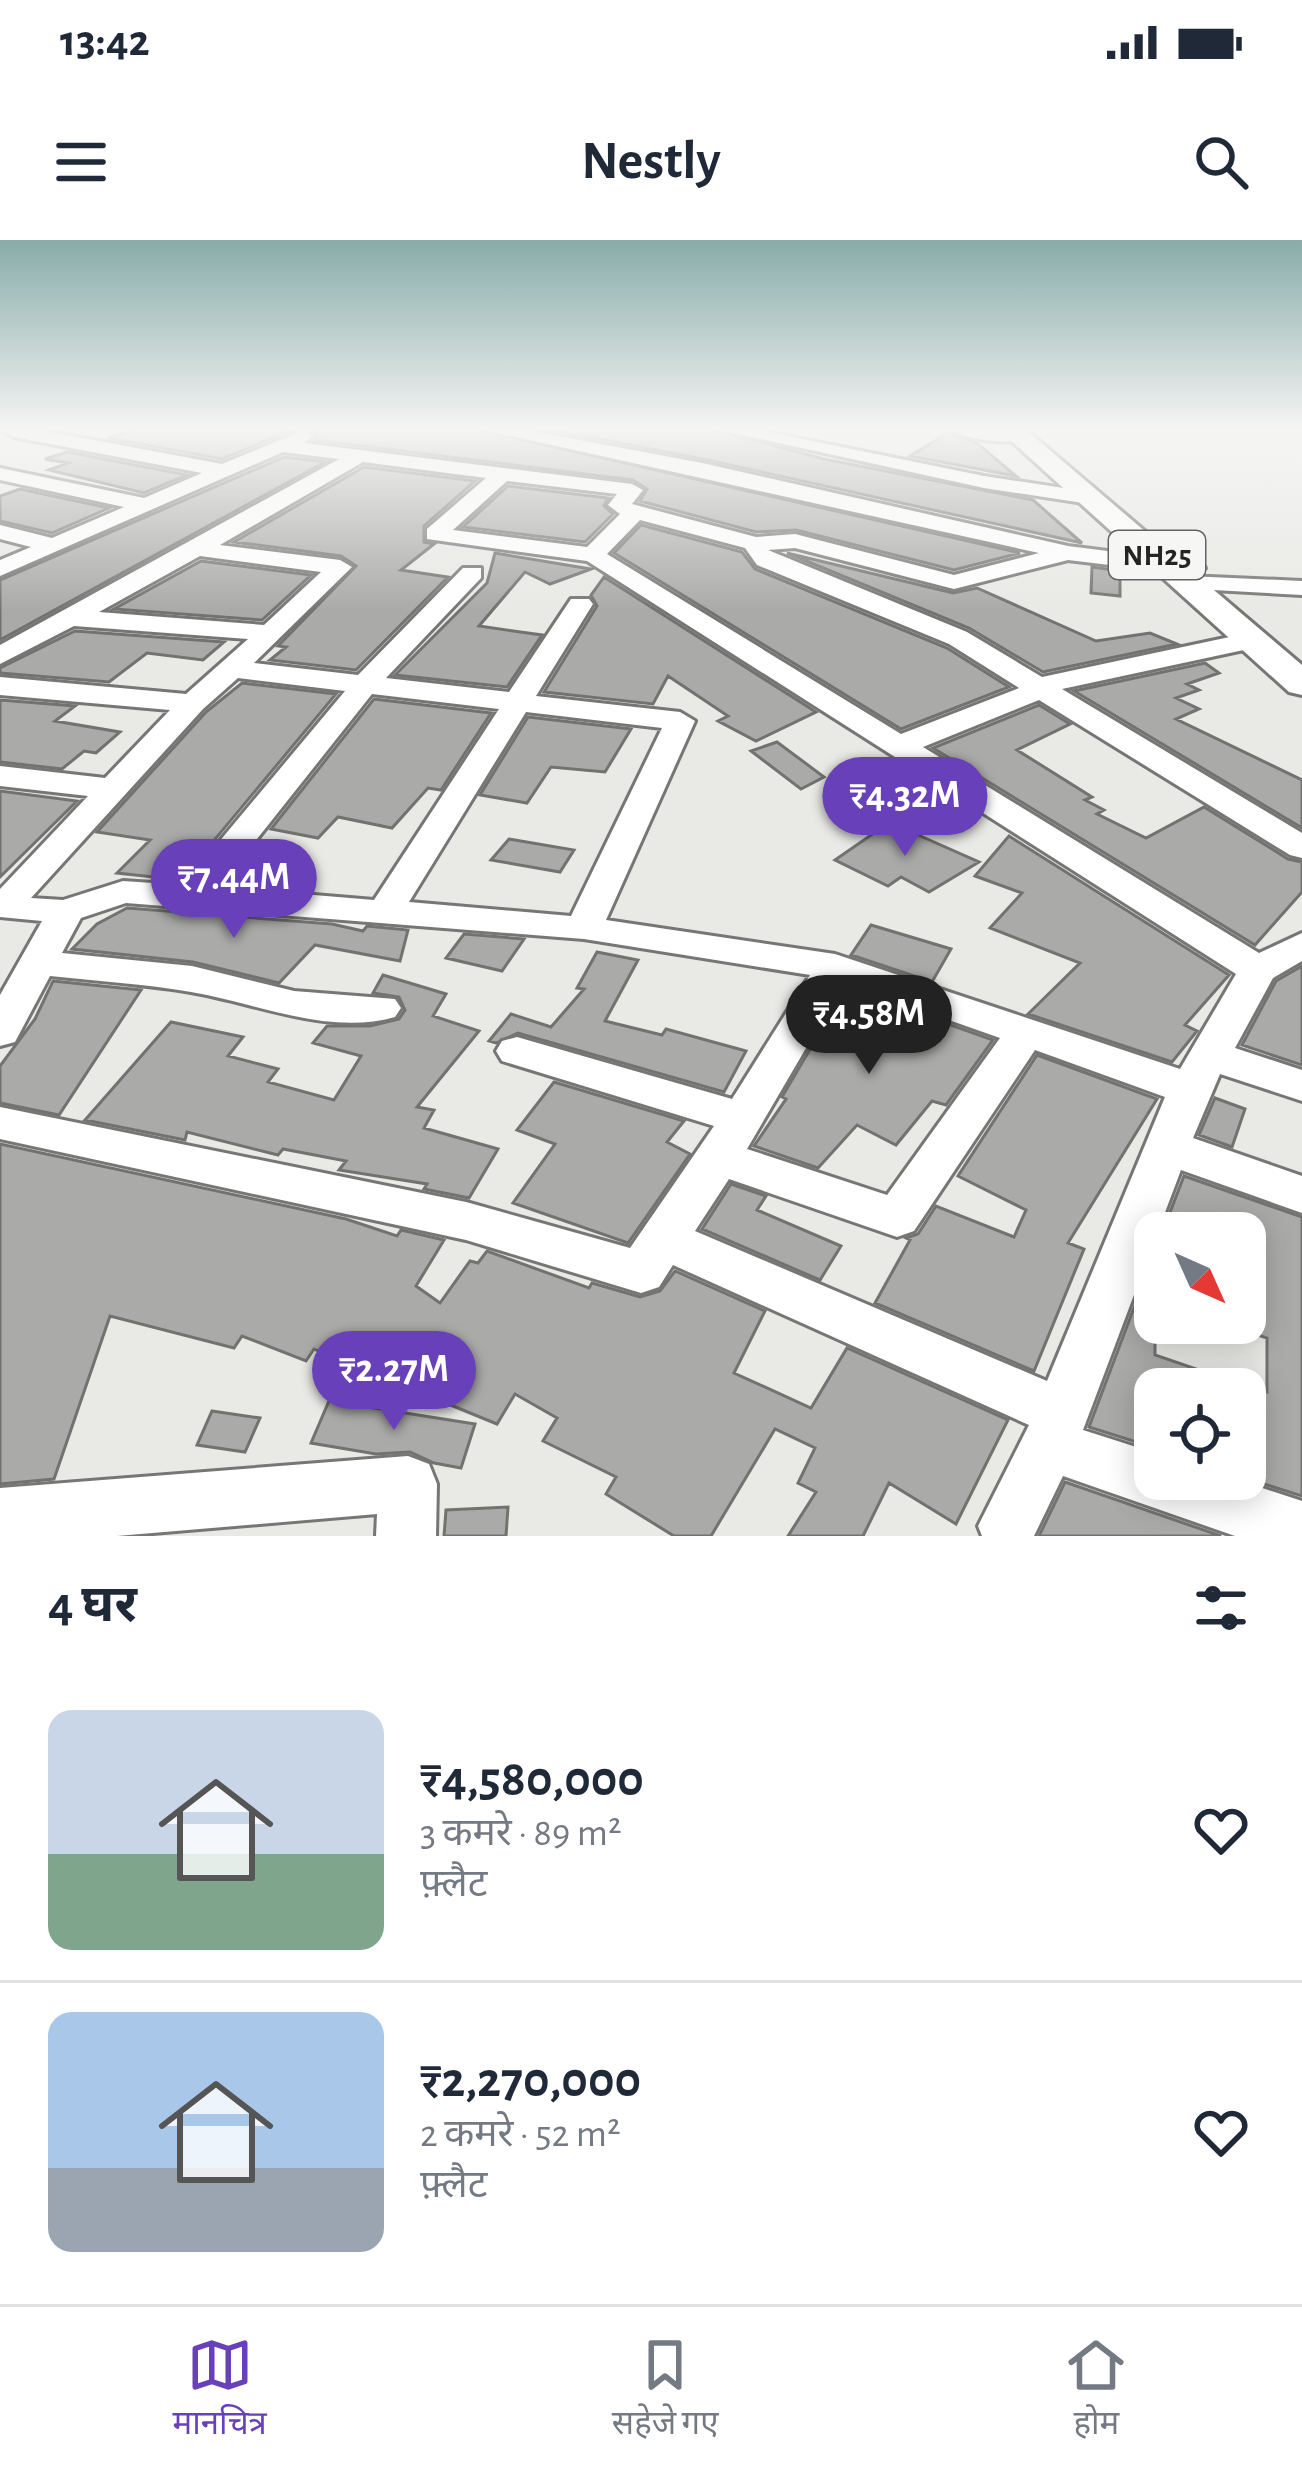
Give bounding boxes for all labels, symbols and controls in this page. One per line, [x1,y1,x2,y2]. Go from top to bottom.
text: 13:42 [60,19,150,64]
icon: menu [48,129,114,195]
icon: search [1188,129,1254,195]
text: Nestly [581,135,721,189]
road number: NH25 [1109,531,1205,579]
pin: ₹4.32M [807,757,1003,859]
text: ₹4.32M [849,776,961,815]
pin: ₹7.44M [136,839,332,941]
text: ₹7.44M [178,858,290,897]
pin: ₹4.58M [771,975,967,1077]
text: ₹4.58M [813,994,925,1033]
north arrow [1134,1212,1266,1344]
map controls [1134,1212,1266,1500]
pin: ₹2.27M [296,1331,492,1433]
text: ₹2.27M [339,1350,449,1389]
button: locate [1134,1368,1266,1500]
icon: filters [1188,1575,1254,1641]
text: 4 घर [48,1580,137,1631]
text: ₹4,580,000 [420,1754,644,1805]
icon: home [144,1758,288,1902]
icon: heart [1188,1797,1254,1863]
text: 3 कमरे · 89 m² [420,1814,622,1853]
text: फ़्लैट [420,1865,487,1904]
text: ₹2,270,000 [420,2055,641,2106]
icon: home [144,2060,288,2204]
icon: heart [1188,2099,1254,2165]
text: 2 कमरे · 52 m² [420,2115,621,2154]
text: फ़्लैट [420,2166,487,2205]
tab: मानचित्र [173,2332,267,2447]
tab: सहेजे गए [612,2332,718,2447]
tab: होम [1063,2332,1129,2447]

